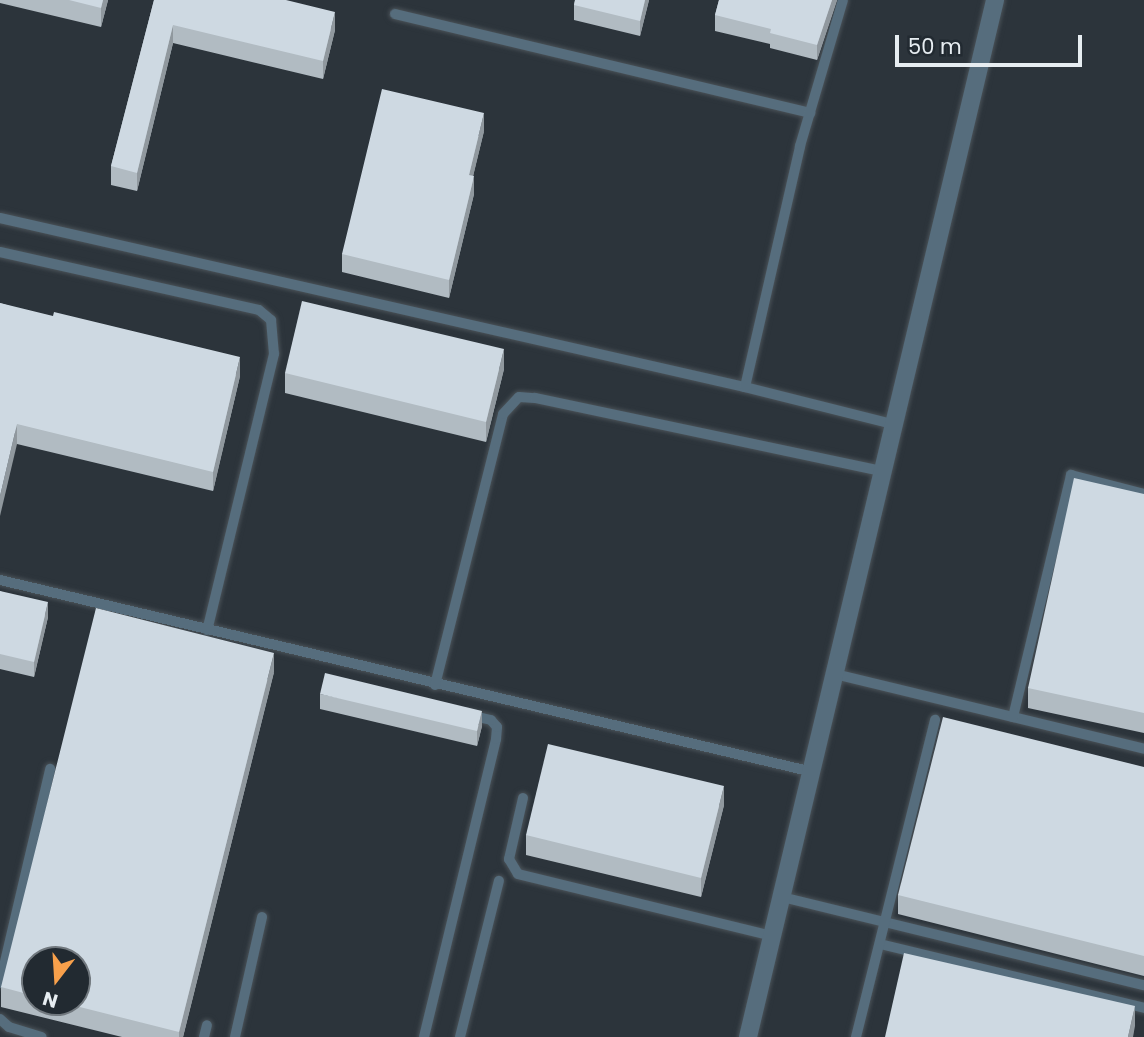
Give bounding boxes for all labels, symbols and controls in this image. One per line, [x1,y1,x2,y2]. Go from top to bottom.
scale bar [899,21,1086,65]
text: 50 m [908,32,962,61]
north arrow [21,946,91,1016]
text: N [40,985,61,1015]

